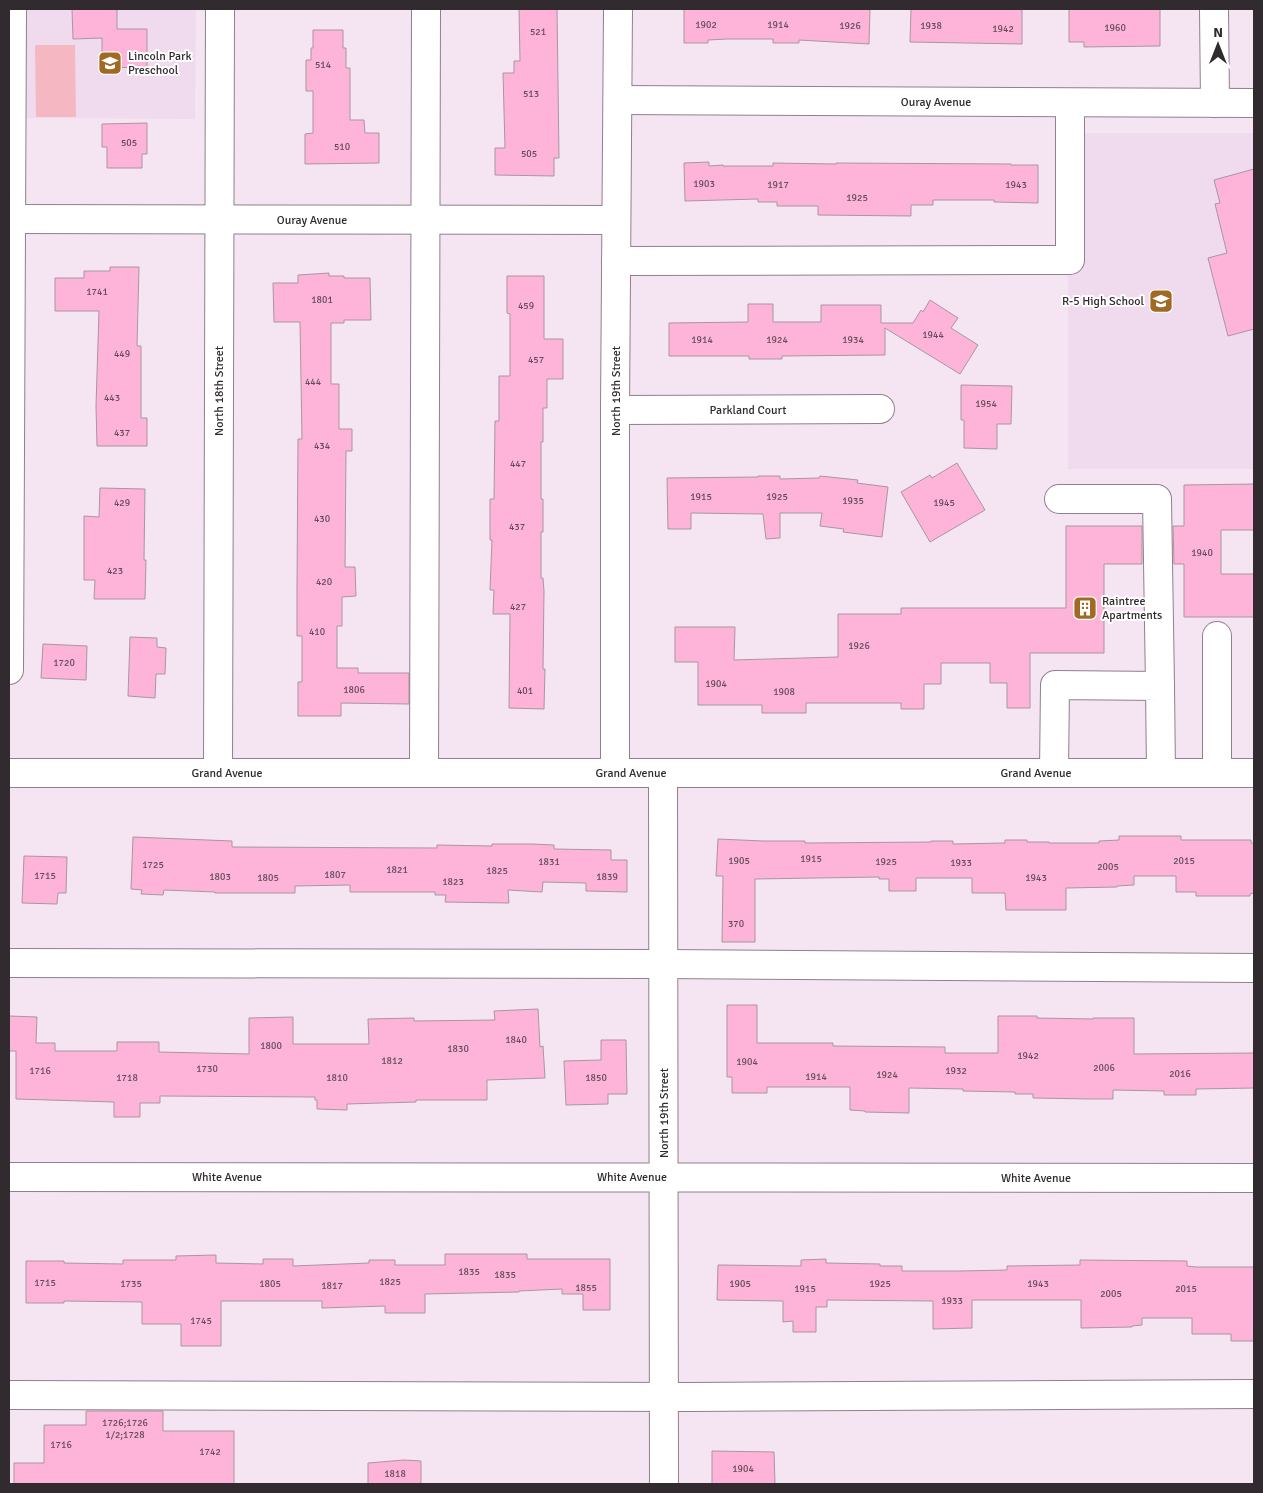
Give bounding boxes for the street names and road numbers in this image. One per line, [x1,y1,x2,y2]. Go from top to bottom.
street label: Ouray Avenue [901,95,971,110]
street label: Ouray Avenue [277,213,347,228]
street label: North 18th Street [212,346,227,436]
street label: North 19th Street [609,346,624,436]
street label: Parkland Court [710,403,786,418]
street label: Grand Avenue [191,766,263,781]
street label: Grand Avenue [595,766,667,781]
street label: Grand Avenue [1000,766,1072,781]
street label: North 19th Street [657,1068,672,1158]
street label: White Avenue [192,1170,262,1185]
street label: White Avenue [597,1170,667,1185]
street label: White Avenue [1001,1171,1071,1186]

